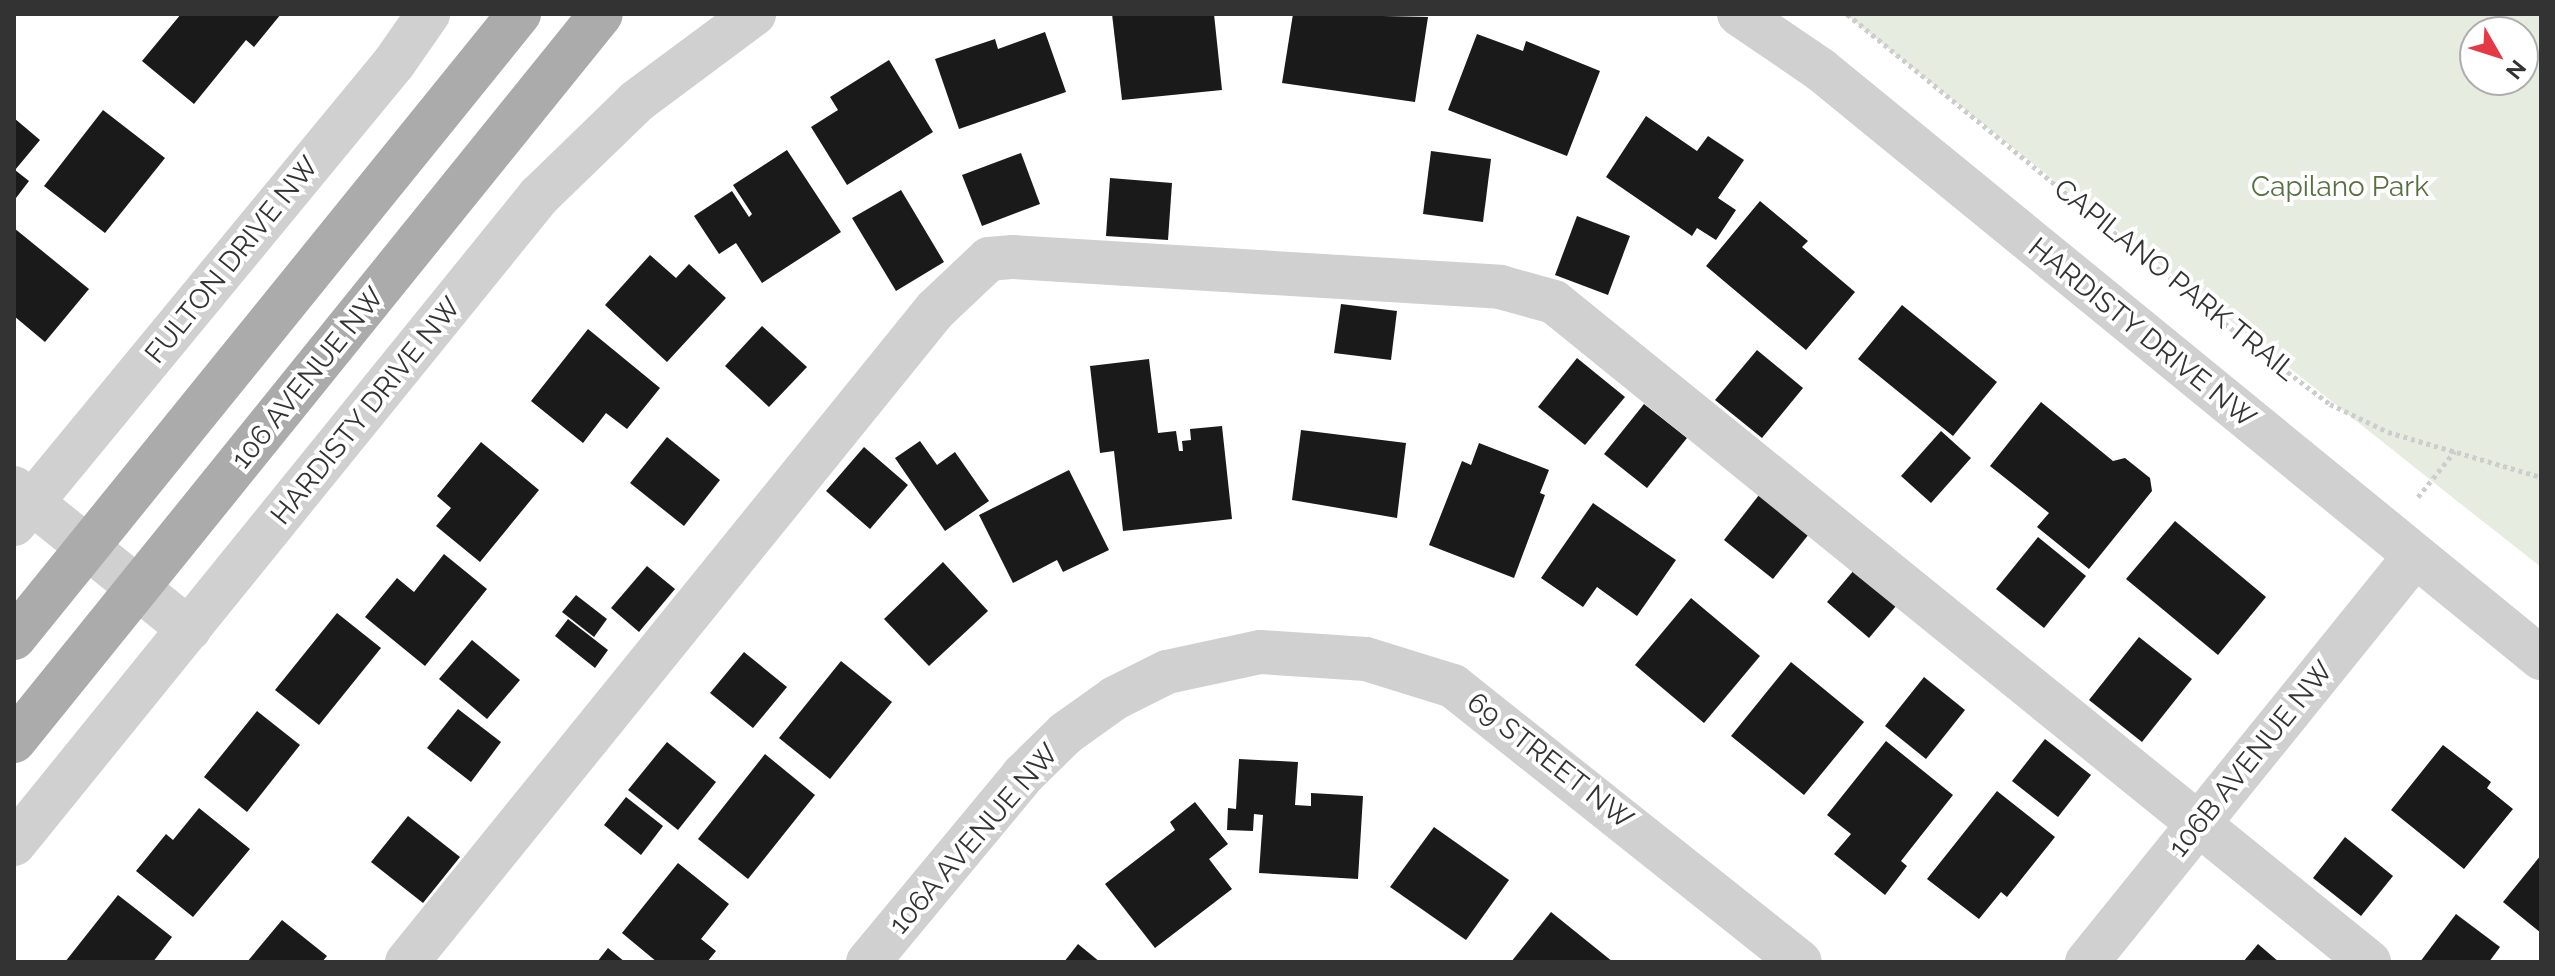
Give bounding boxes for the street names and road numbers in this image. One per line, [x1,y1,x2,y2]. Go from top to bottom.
street label: FULTON DRIVE NW [138,150,326,370]
street label: CAPILANO PARK TRAIL [2047,172,2303,388]
street label: HARDISTY DRIVE NW [2021,231,2263,435]
street label: 106 AVENUE NW [224,280,392,476]
street label: HARDISTY DRIVE NW [264,290,468,532]
street label: 106B AVENUE NW [2161,654,2341,864]
street label: 69 STREET NW [1460,686,1640,836]
street label: 106A AVENUE NW [882,736,1066,942]

